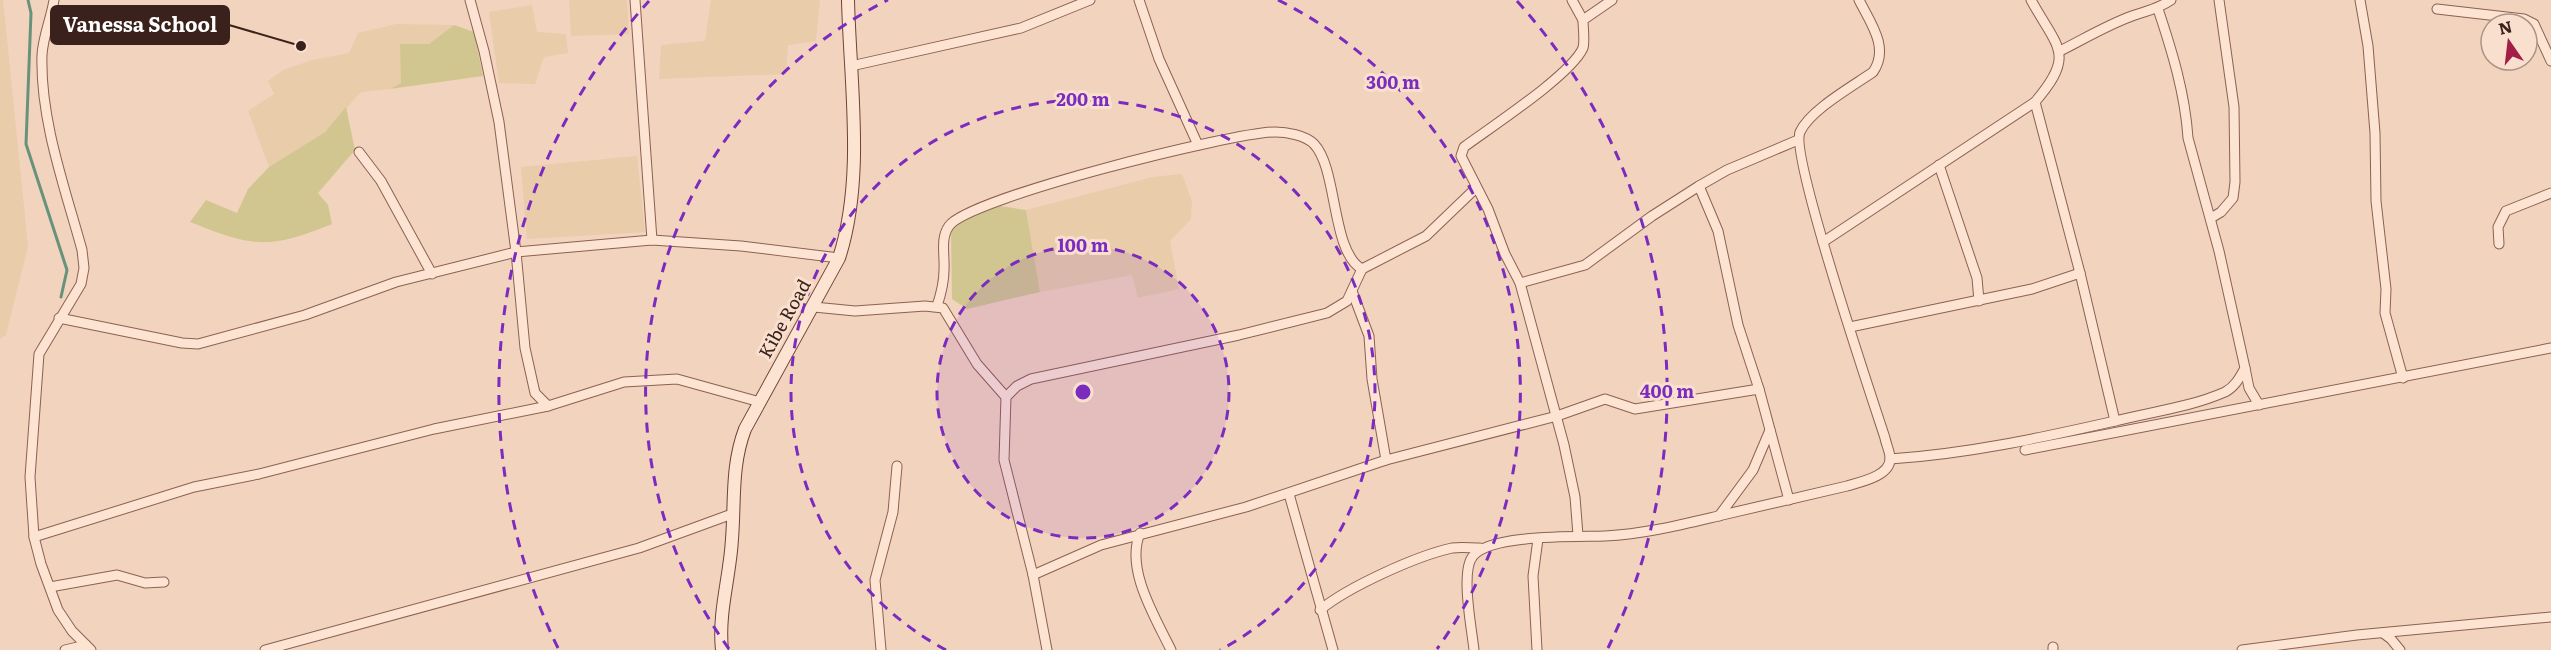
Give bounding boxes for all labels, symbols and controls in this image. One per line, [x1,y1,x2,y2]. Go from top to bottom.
callout: Vanessa School [51,6,229,44]
text: Vanessa School [63,8,217,38]
north arrow [2479,12,2539,72]
text: N [2496,13,2515,40]
text: 300 m [1366,68,1420,95]
text: 200 m [1056,85,1110,112]
text: 100 m [1057,231,1109,258]
street label: Kibe Road [751,274,817,363]
text: 400 m [1640,377,1694,404]
centre of rings [1073,382,1093,402]

